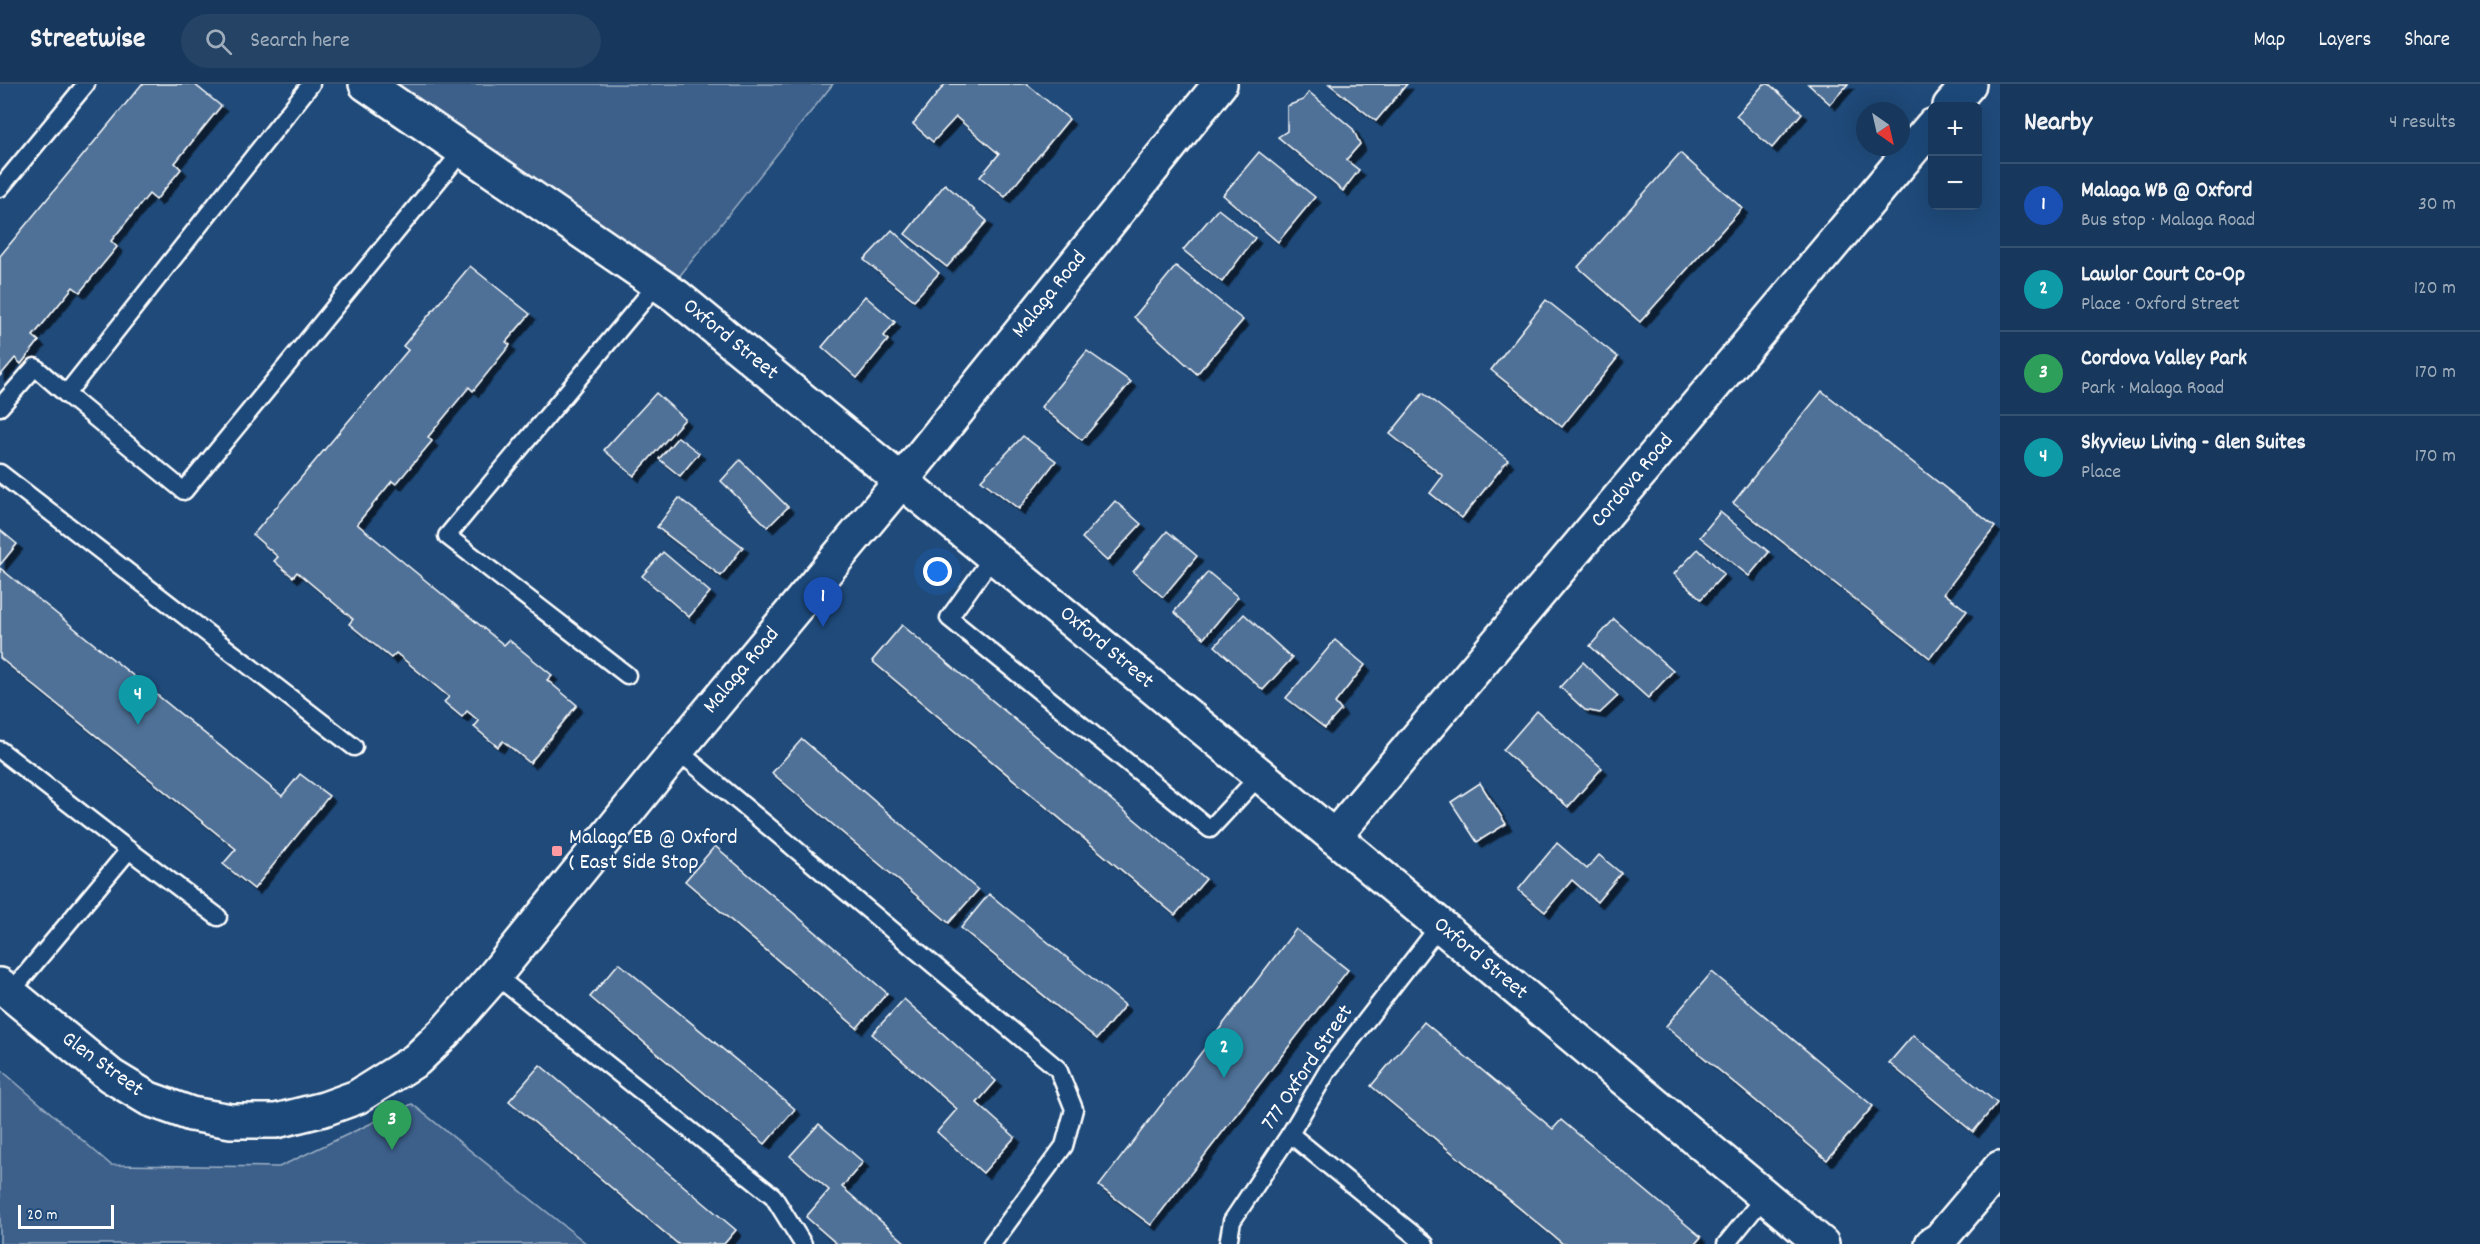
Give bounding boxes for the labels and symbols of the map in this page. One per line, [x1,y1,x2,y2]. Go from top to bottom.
north arrow [1856,102,1910,156]
street label: Malaga Road [1005,244,1095,346]
street label: Oxford Street [675,292,785,388]
street label: Cordova Road [1584,427,1682,535]
your location [923,557,952,586]
pin: 1 [804,578,842,627]
street label: Oxford Street [1052,599,1160,697]
street label: Malaga Road [696,621,788,721]
pin: 4 [118,676,158,725]
place label: Malaga EB @ Oxford ( East Side Stop [569,823,738,879]
marker: Malaga EB @ Oxford ( East Side Stop [550,844,564,858]
street label: Oxford Street [1426,910,1534,1008]
street label: 777 Oxford Street [1254,999,1362,1137]
street label: Glen Street [55,1025,149,1105]
pin: 2 [1204,1028,1244,1078]
pin: 3 [372,1100,412,1150]
scale bar [18,1202,114,1230]

